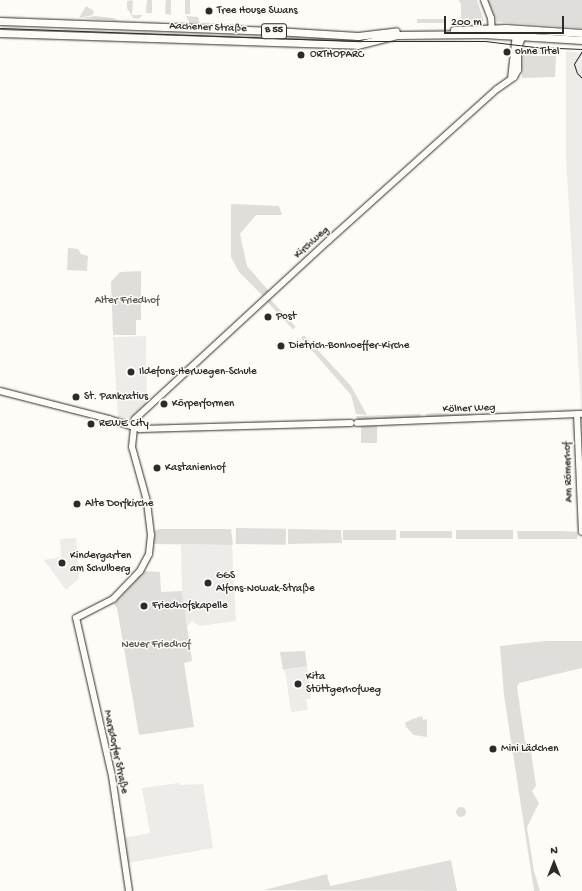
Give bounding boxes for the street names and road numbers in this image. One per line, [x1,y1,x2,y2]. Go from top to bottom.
street label: Aachener Straße [169,20,247,36]
road number: B 55 [261,23,287,39]
street label: Kirchweg [292,224,332,262]
street label: Kölner Weg [442,401,496,417]
street label: Am Römerhof [561,441,577,503]
street label: Marsdorfer Straße [100,709,130,795]

